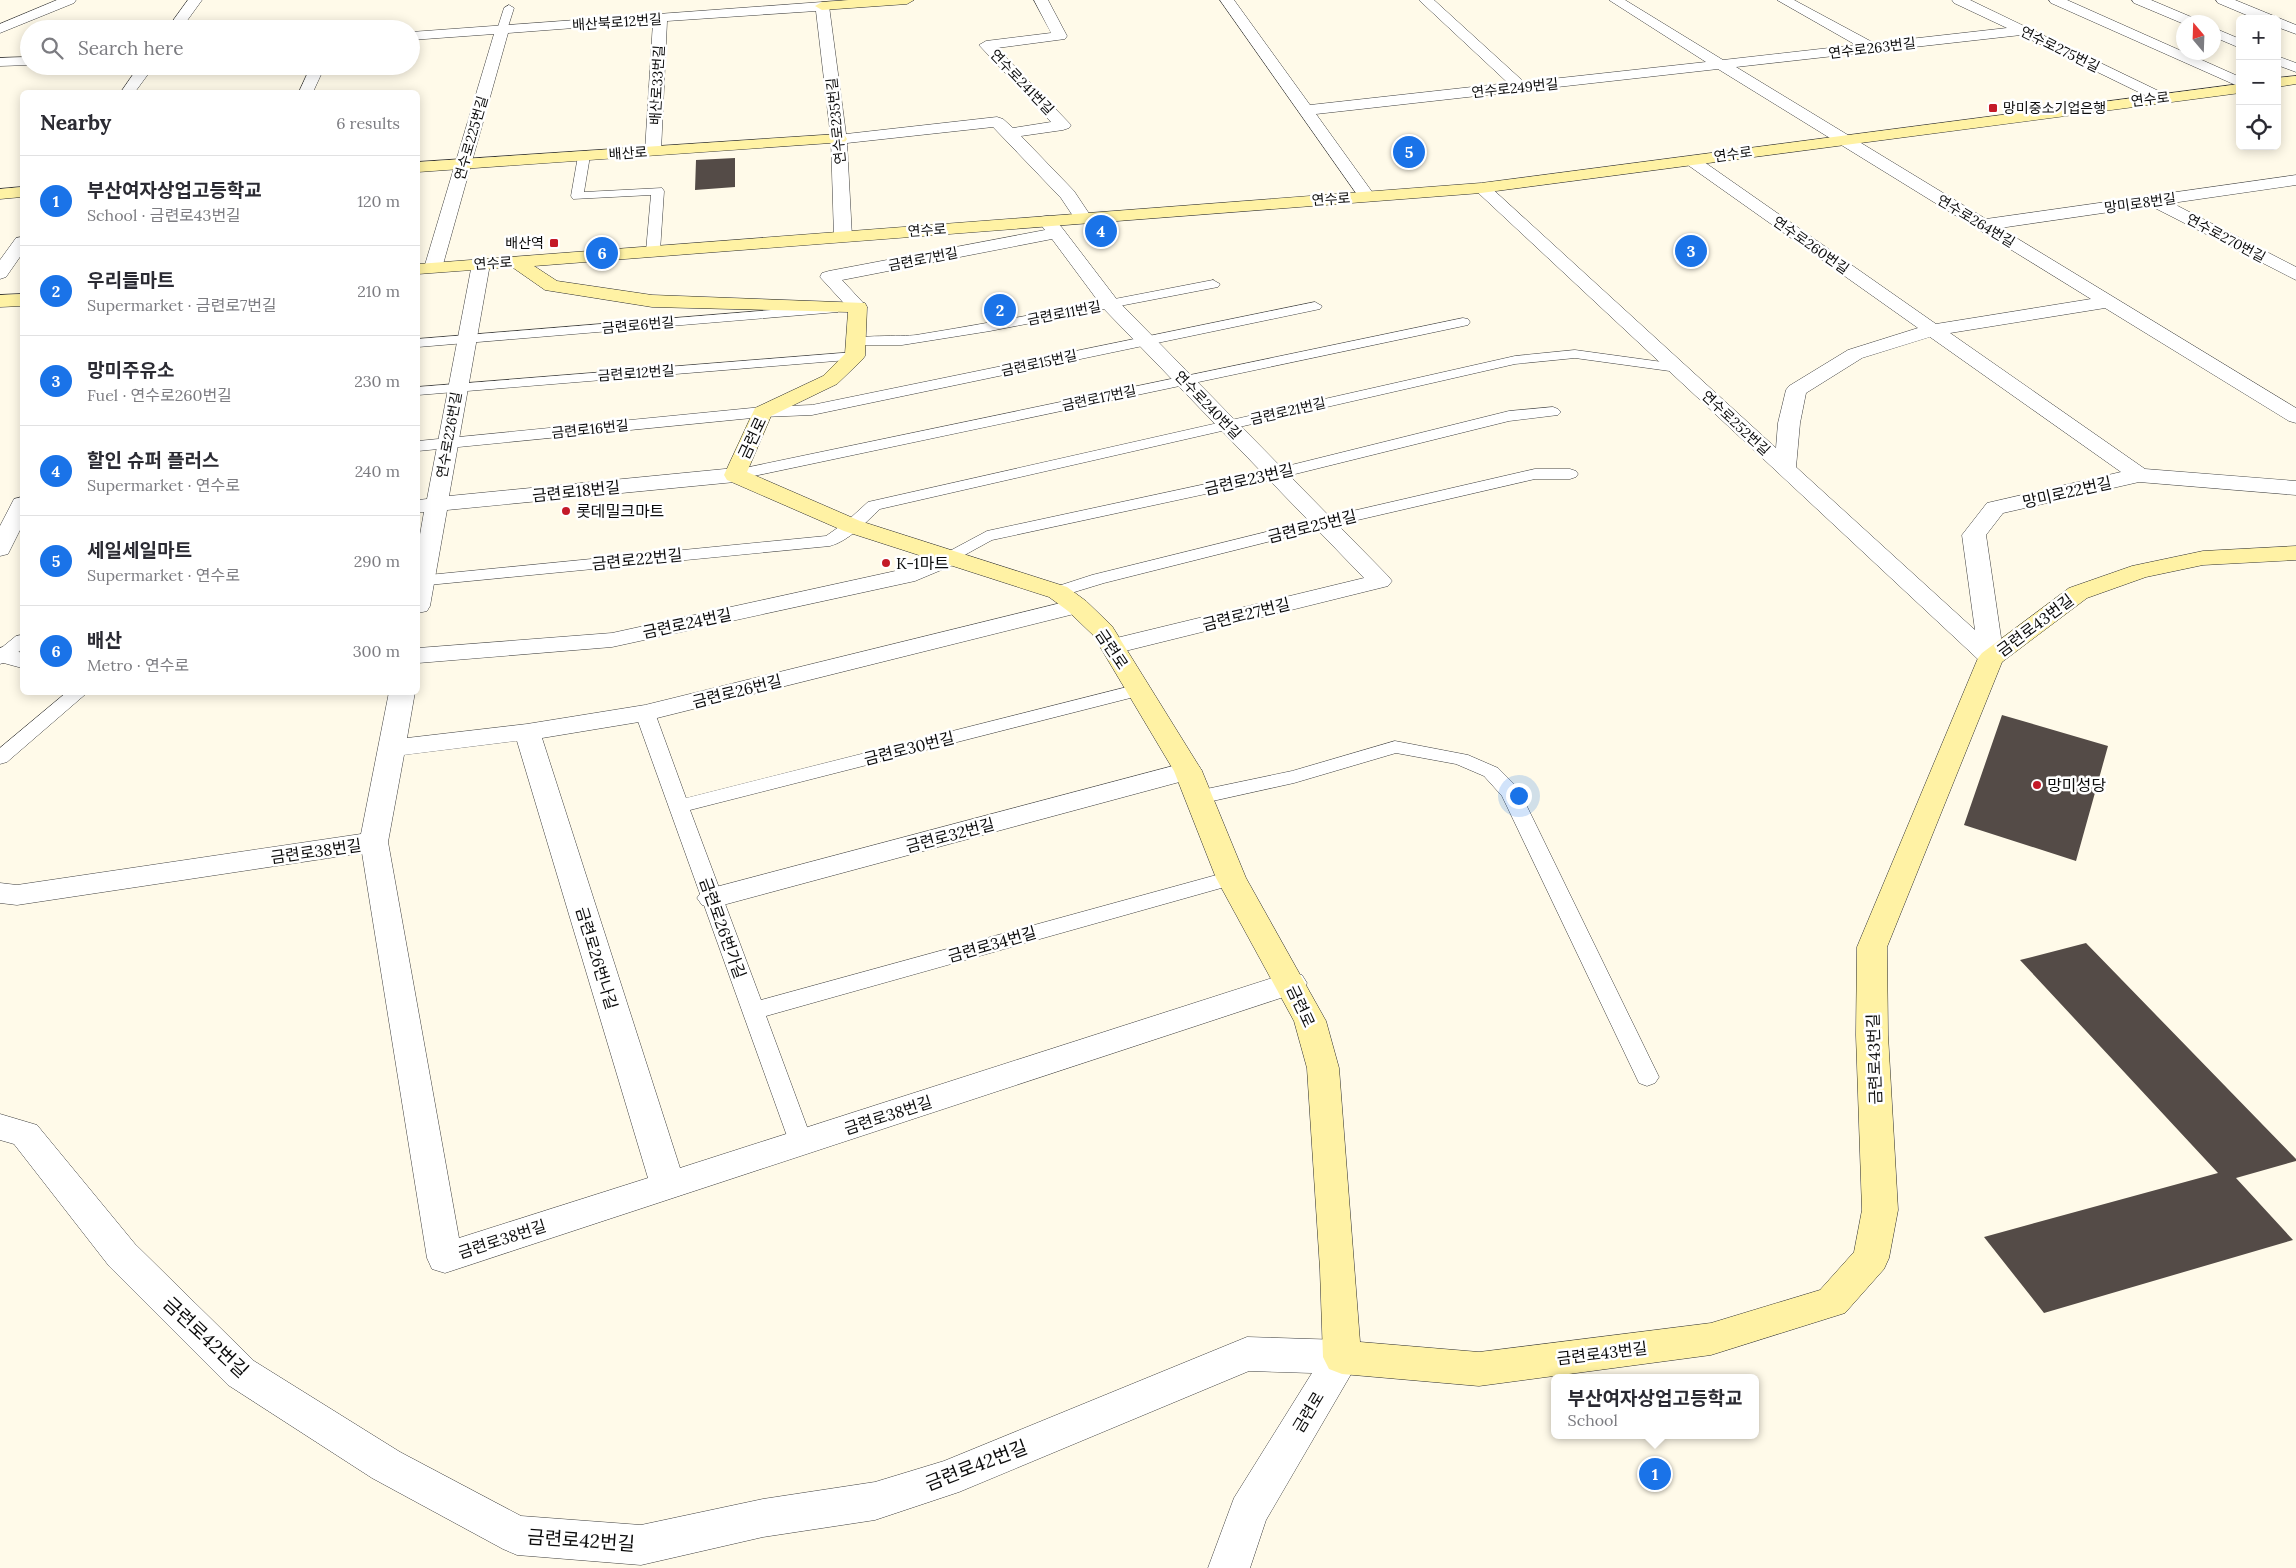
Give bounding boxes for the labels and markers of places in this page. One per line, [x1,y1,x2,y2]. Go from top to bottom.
place label: 망미중소기업은행 [2003,99,2106,117]
marker: 망미중소기업은행 [1987,102,1999,114]
pin: 5 [1393,133,1425,171]
pin: 4 [1085,212,1117,250]
pin: 3 [1675,232,1707,270]
place label: 배산역 [505,234,544,252]
pin: 6 [586,234,618,272]
marker: 배산역 [548,237,560,249]
pin: 2 [984,291,1016,329]
place label: 롯데밀크마트 [576,501,664,521]
marker: 롯데밀크마트 [560,505,572,517]
place label: K-1마트 [896,553,949,573]
marker: K-1마트 [880,557,892,569]
place label: 망미성당 [2047,775,2106,795]
marker: 망미성당 [2031,779,2043,791]
pin: 1 [1639,1455,1671,1493]

